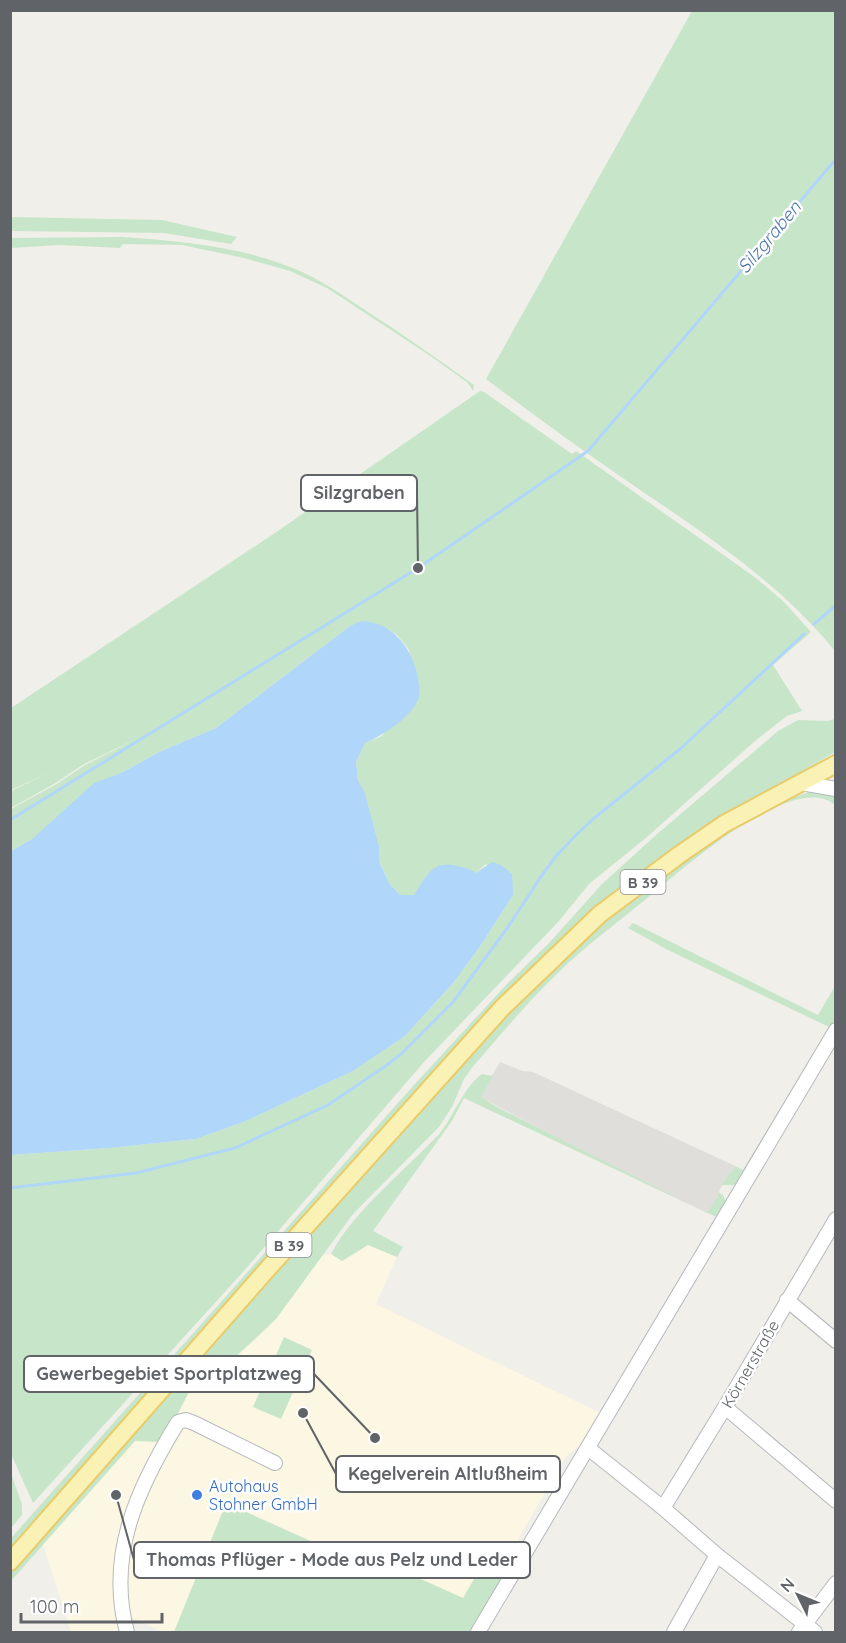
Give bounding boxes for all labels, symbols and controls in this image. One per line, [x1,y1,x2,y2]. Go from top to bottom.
water label: Silzgraben [732,196,806,278]
callout: Silzgraben [301,475,417,511]
text: Silzgraben [313,481,405,504]
road number: B 39 [620,870,666,894]
road number: B 39 [266,1233,312,1257]
street label: Körnerstraße [717,1316,783,1412]
callout: Gewerbegebiet Sportplatzweg [24,1356,314,1392]
text: Gewerbegebiet Sportplatzweg [36,1362,302,1385]
callout: Kegelverein Altlußheim [336,1456,560,1492]
text: Kegelverein Altlußheim [348,1462,548,1485]
place label: Autohaus Stohner GmbH [209,1476,318,1514]
marker: Autohaus Stohner GmbH [190,1488,204,1502]
callout: Thomas Pflüger - Mode aus Pelz und Leder [134,1542,530,1578]
text: Thomas Pflüger - Mode aus Pelz und Leder [146,1548,518,1571]
north arrow [768,1565,828,1625]
text: N [776,1574,798,1596]
scale bar [21,1586,162,1624]
text: 100 m [30,1595,79,1618]

